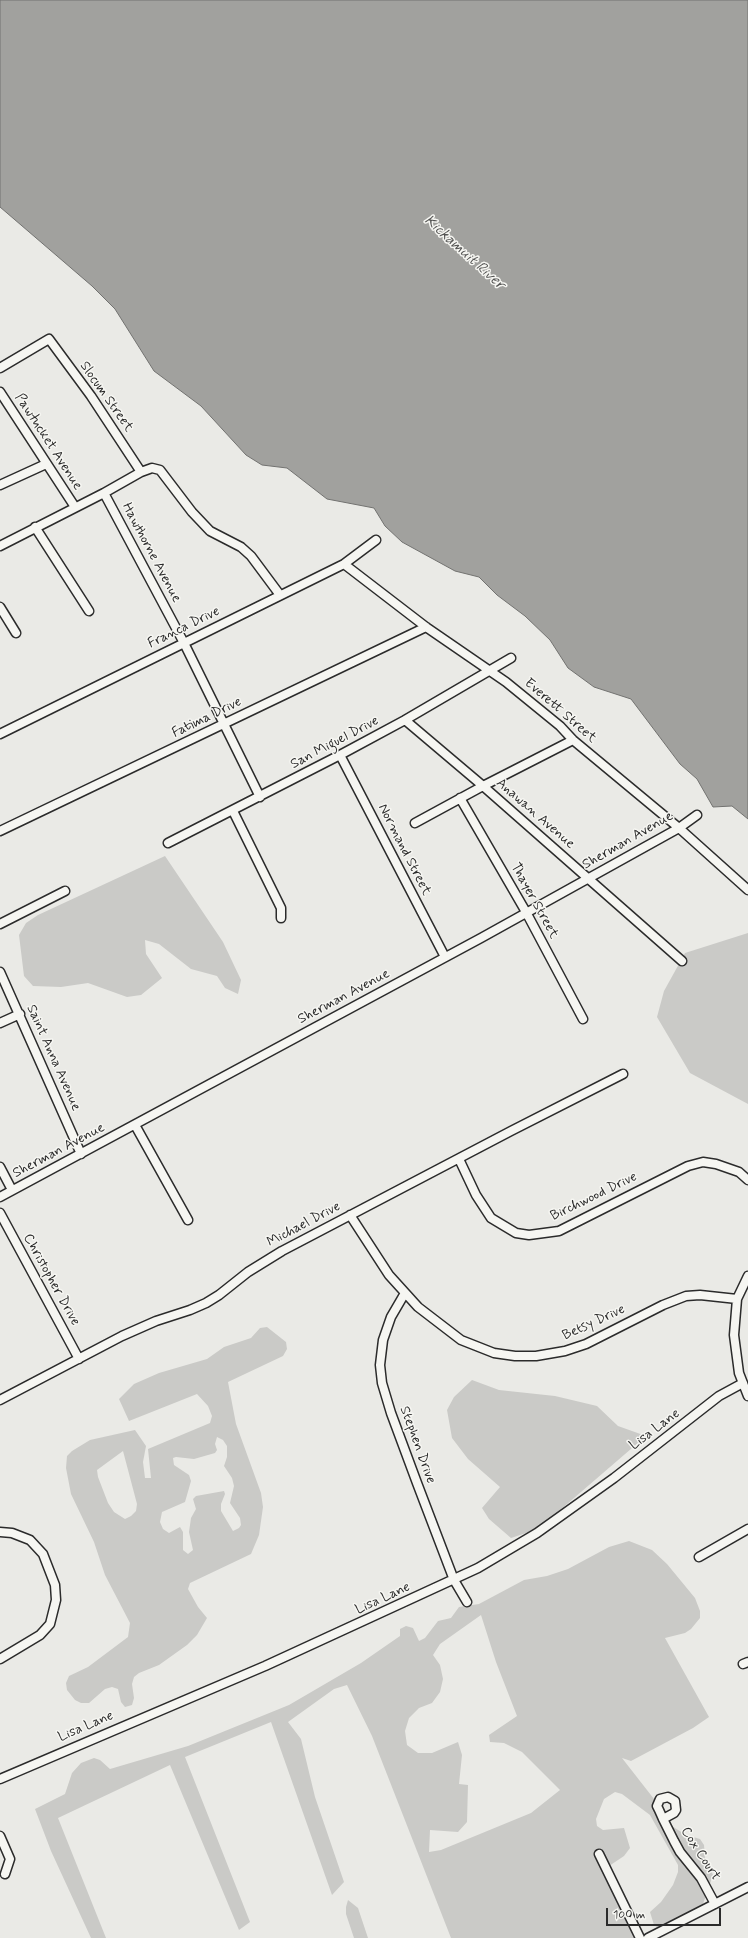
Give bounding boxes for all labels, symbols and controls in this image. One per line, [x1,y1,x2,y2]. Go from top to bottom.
water label: Kickamuit River [420,212,508,294]
street label: Slocum Street [75,358,137,436]
street label: Pawtucket Avenue [10,391,86,493]
street label: Hawthorne Avenue [118,500,184,606]
street label: Franca Drive [145,603,223,653]
street label: Everett Street [520,675,600,747]
street label: Fatima Drive [169,694,245,742]
street label: San Miguel Drive [288,713,382,773]
street label: Anawan Avenue [492,775,578,853]
street label: Normand Street [374,801,434,899]
street label: Sherman Avenue [580,808,676,874]
street label: Thayer Street [506,860,562,942]
street label: Sherman Avenue [295,966,393,1028]
street label: Saint Anna Avenue [22,1002,84,1114]
street label: Sherman Avenue [10,1120,108,1182]
street label: Birchwood Drive [548,1169,640,1225]
street label: Michael Drive [264,1199,344,1251]
street label: Christopher Drive [19,1231,83,1329]
street label: Betsy Drive [560,1301,628,1345]
street label: Stephen Drive [395,1404,439,1486]
street label: Lisa Lane [627,1406,683,1454]
street label: Lisa Lane [353,1579,413,1619]
street label: Lisa Lane [56,1708,116,1746]
street label: Cox Court [676,1824,724,1884]
scale bar [608,1900,723,1926]
text: 100 m [613,1907,645,1923]

